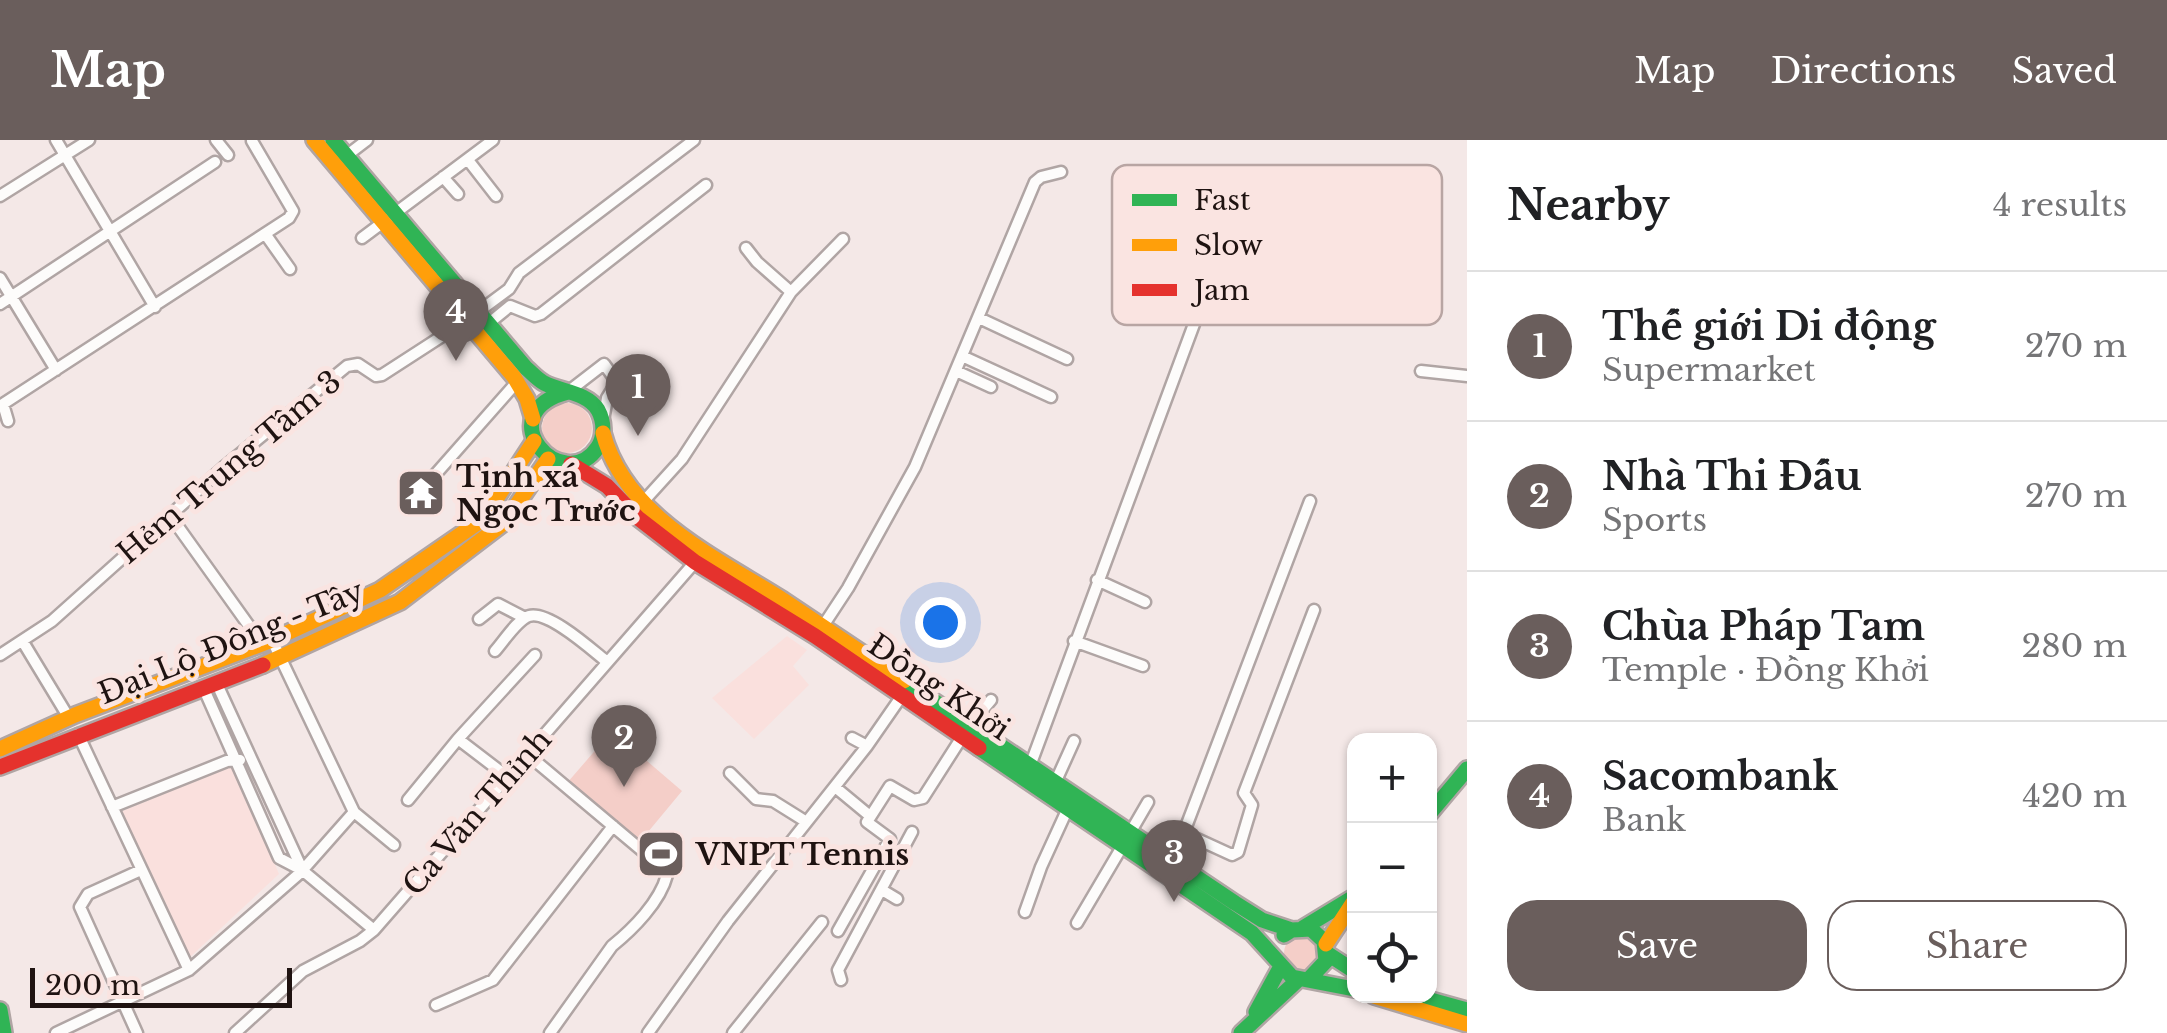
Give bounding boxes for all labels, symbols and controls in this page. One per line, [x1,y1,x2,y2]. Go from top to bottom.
text: Map [50,40,166,100]
text: Map [1634,49,1715,92]
text: Directions [1770,49,1956,92]
text: Saved [2011,49,2117,92]
legend [1112,165,1442,325]
text: Nearby [1507,179,1670,231]
text: Fast [1194,183,1251,218]
text: 4 results [1993,185,2127,225]
text: Slow [1194,228,1263,263]
text: Jam [1190,273,1250,308]
pin: 4 [424,278,488,361]
text: Thế giới Di động [1602,303,1936,350]
text: 1 [1533,326,1546,366]
text: 270 m [2025,326,2127,366]
text: Supermarket [1602,350,1816,390]
pin: 1 [606,354,670,436]
street label: Hẻm Trung Tâm 3 [110,363,348,571]
text: Nhà Thi Đấu [1602,453,1862,500]
place label: Tịnh xá Ngọc Trước [456,458,636,529]
temple icon: Tịnh xá Ngọc Trước [395,467,447,519]
text: 2 [1529,476,1550,516]
text: 270 m [2025,476,2127,516]
text: Sports [1602,500,1707,540]
street label: Đại Lộ Đông - Tây [93,572,369,712]
your location [915,597,966,648]
text: Chùa Pháp Tam [1602,603,1925,650]
street label: Đồng Khởi [861,626,1017,748]
text: 3 [1529,626,1550,666]
text: 280 m [2022,626,2127,666]
text: Temple · Đồng Khởi [1602,650,1929,690]
pin: 2 [592,704,656,787]
street label: Ca Văn Thỉnh [395,721,559,903]
map controls [1347,733,1437,1003]
button: + [1347,733,1437,823]
text: Sacombank [1602,753,1838,800]
text: 4 [1529,776,1550,816]
text: 420 m [2022,776,2127,816]
text: Bank [1602,800,1686,840]
pin: 3 [1142,820,1206,902]
button: − [1347,823,1437,913]
sports icon: VNPT Tennis [635,828,687,880]
place label: VNPT Tennis [695,836,909,873]
button: Save [1507,900,1807,991]
button: Share [1827,900,2127,991]
button: locate [1347,913,1437,1003]
scale bar [30,963,292,1008]
text: 200 m [45,968,140,1003]

